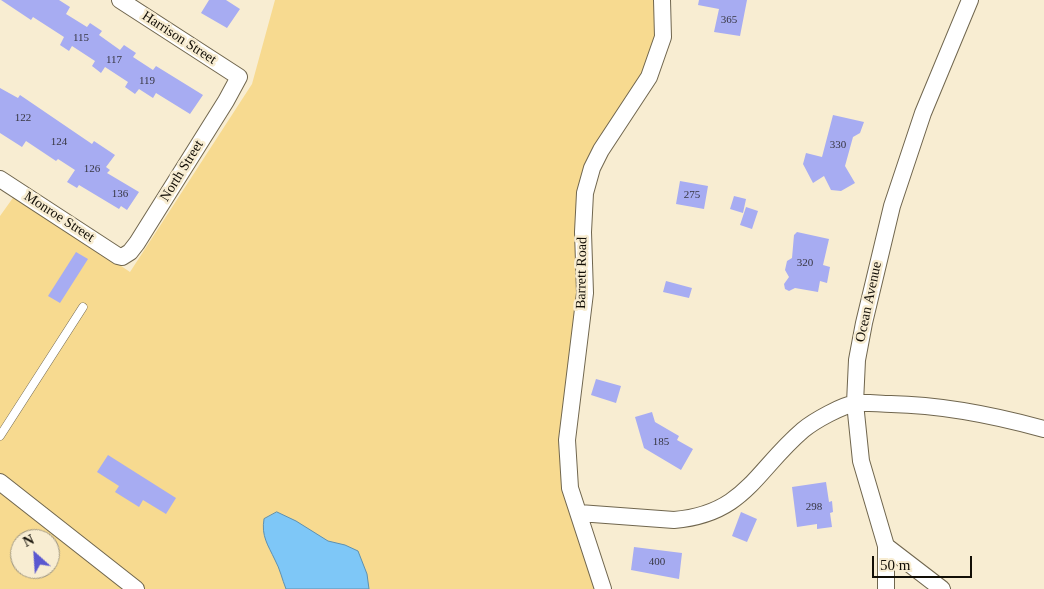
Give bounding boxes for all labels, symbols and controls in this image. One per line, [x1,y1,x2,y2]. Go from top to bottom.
street label: Harrison Street [139,8,219,68]
house number: 365 [721,13,737,27]
house number: 115 [73,31,89,45]
house number: 117 [106,53,122,67]
house number: 119 [139,74,155,88]
house number: 122 [15,111,31,125]
house number: 124 [51,135,67,149]
street label: North Street [157,137,207,205]
house number: 330 [830,138,846,152]
house number: 126 [84,162,100,176]
house number: 136 [112,187,128,201]
street label: Monroe Street [21,188,97,246]
house number: 275 [684,188,700,202]
street label: Barrett Road [573,237,591,309]
house number: 320 [797,256,813,270]
street label: Ocean Avenue [852,260,886,344]
house number: 185 [653,435,669,449]
house number: 298 [806,500,822,514]
north arrow [10,529,60,579]
text: N [21,532,36,550]
scale bar [874,546,974,578]
house number: 400 [649,555,665,569]
text: 50 m [880,557,910,573]

